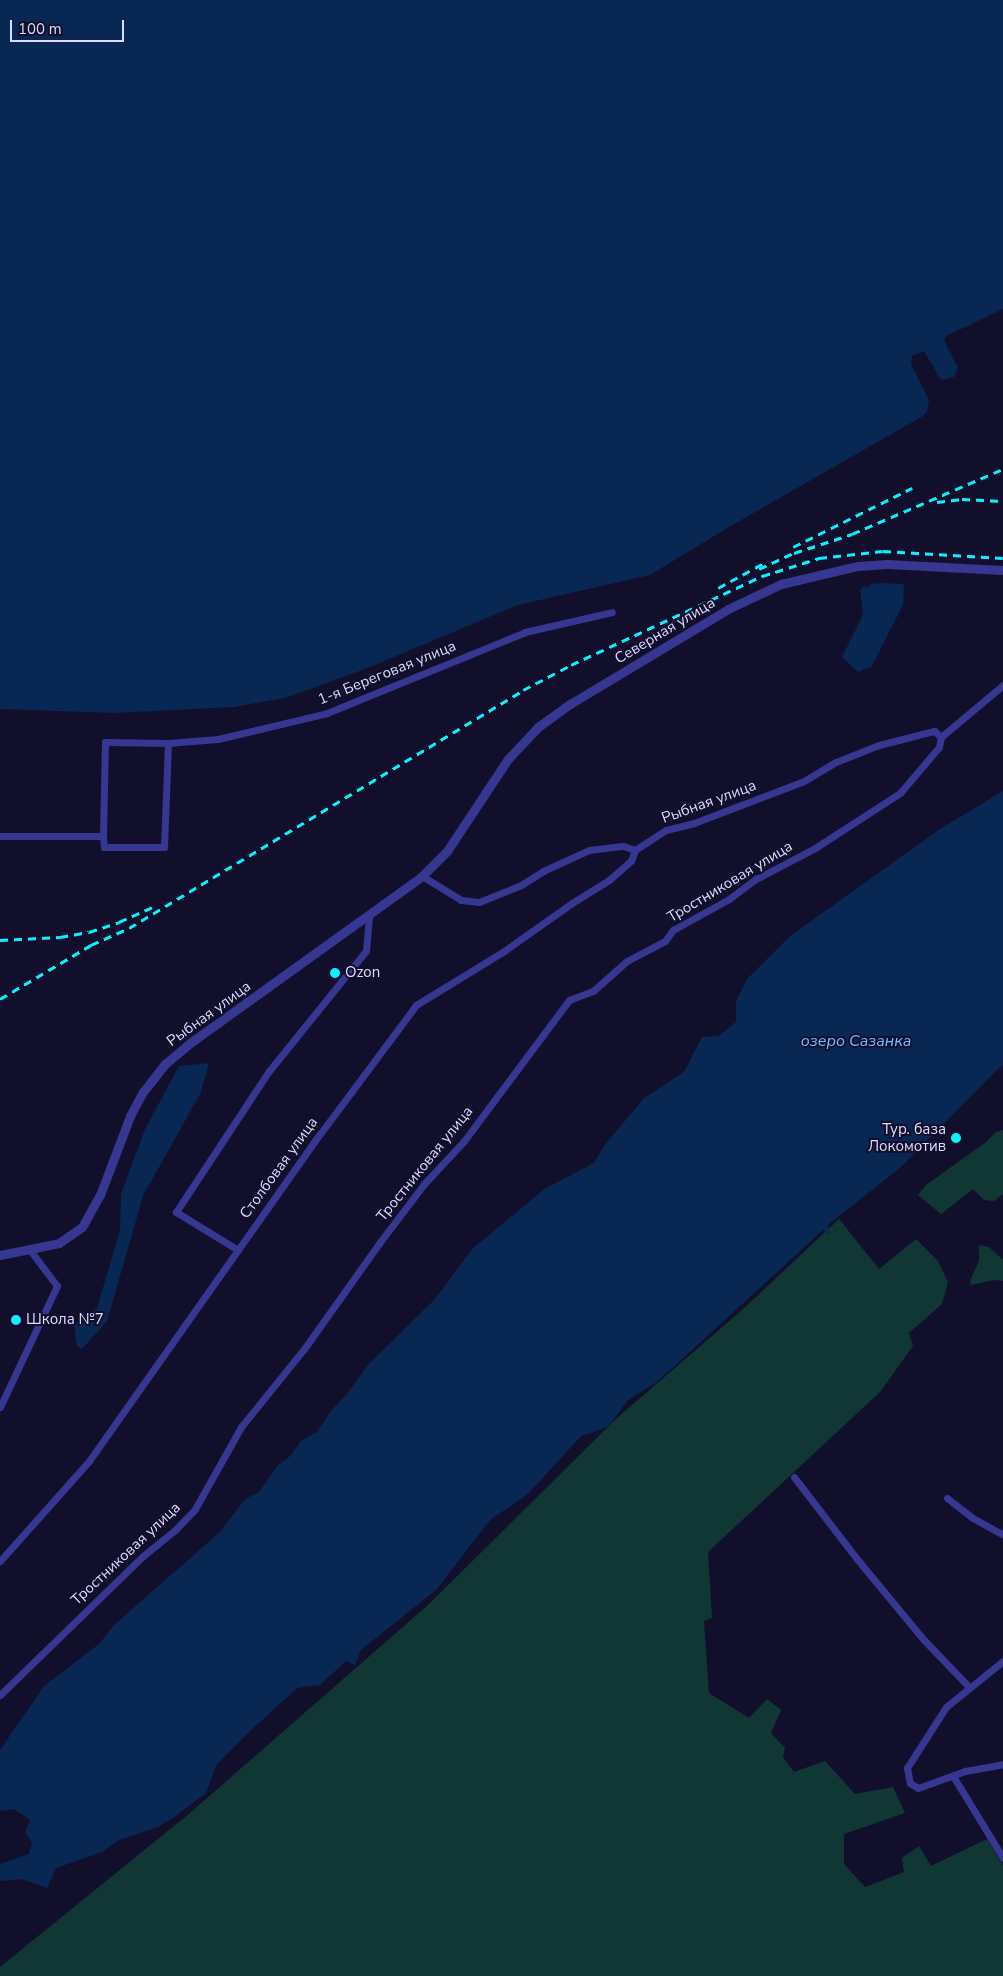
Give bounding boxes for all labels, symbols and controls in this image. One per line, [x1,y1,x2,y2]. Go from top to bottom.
scale bar [12,10,126,42]
text: 100 m [18,19,62,39]
street label: Северная улица [612,594,718,668]
street label: 1-я Береговая улица [315,637,459,709]
street label: Рыбная улица [659,777,759,827]
street label: Тростниковая улица [664,837,796,927]
place label: Ozon [345,964,380,982]
marker: Ozon [329,967,341,979]
street label: Рыбная улица [163,977,255,1051]
water label: озеро Сазанка [801,1031,911,1051]
street label: Тростниковая улица [373,1103,477,1225]
street label: Столбовая улица [236,1114,322,1222]
place label: Тур. база Локомотив [868,1120,946,1155]
marker: Тур. база Локомотив [950,1132,962,1144]
place label: Школа №7 [26,1311,104,1329]
marker: Школа №7 [10,1314,22,1326]
street label: Тростниковая улица [68,1499,184,1609]

